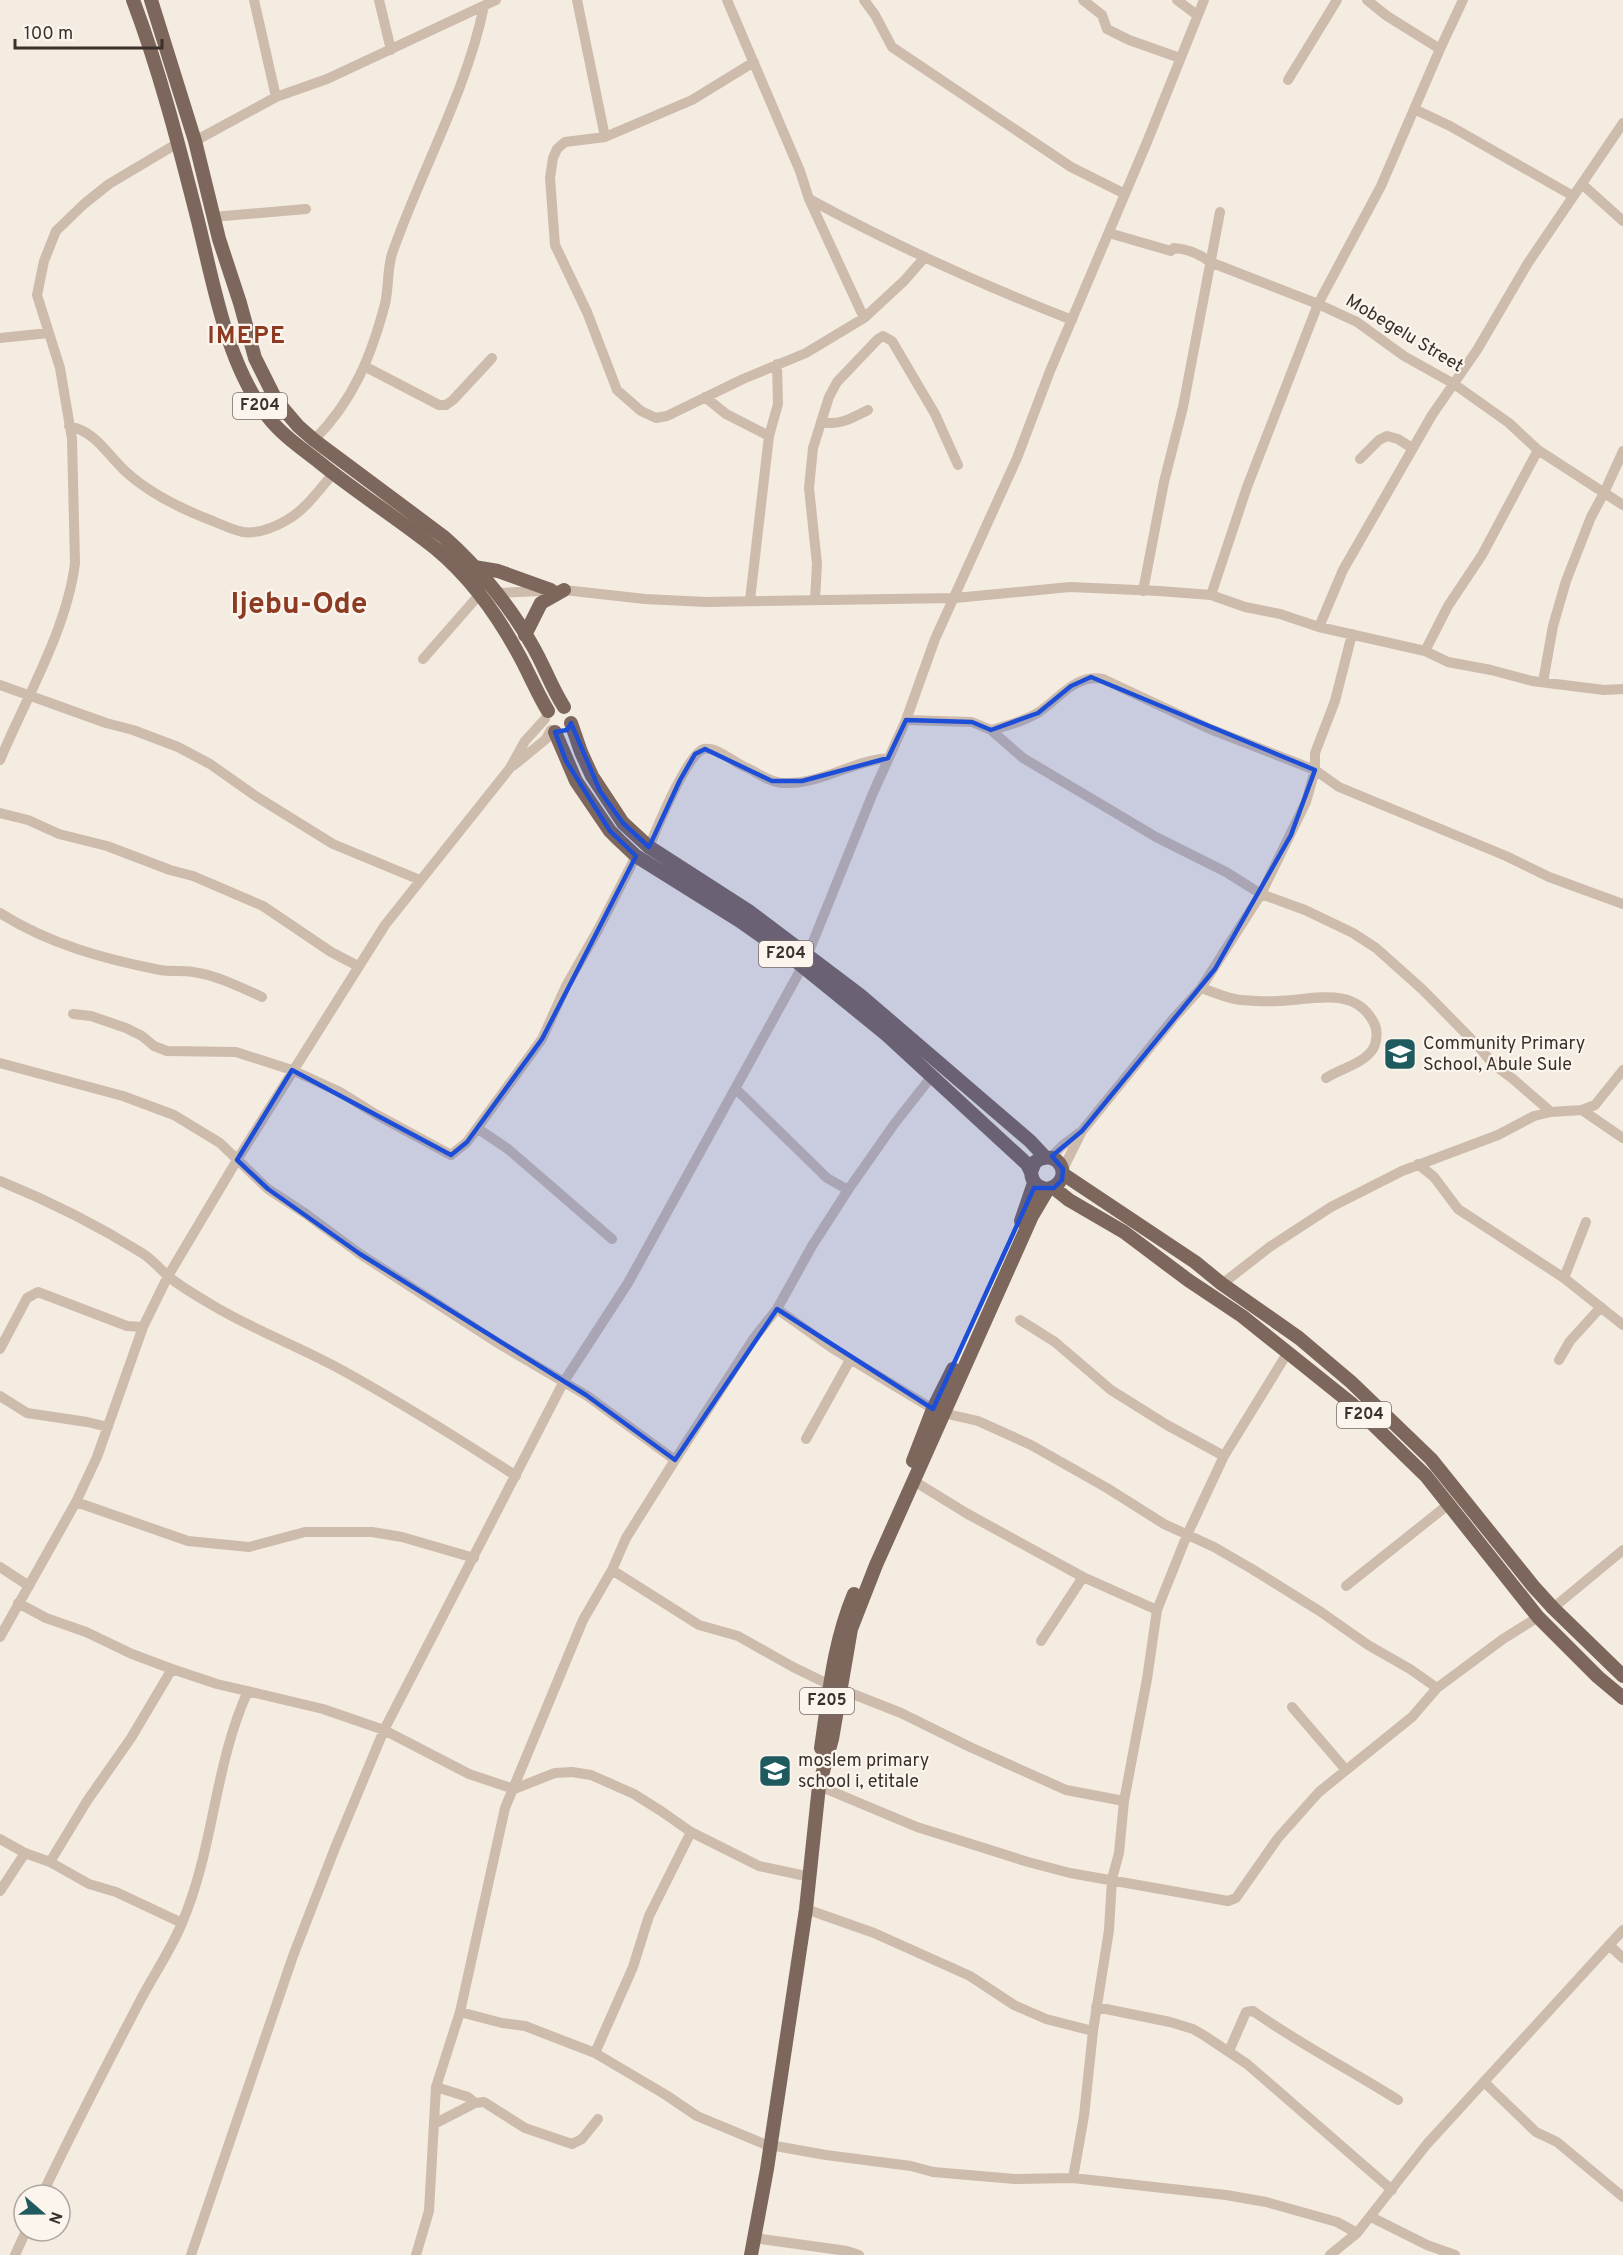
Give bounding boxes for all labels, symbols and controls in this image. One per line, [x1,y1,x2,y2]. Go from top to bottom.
scale bar [15,12,162,50]
text: 100 m [24,23,73,46]
street label: Mobegelu Street [1341,290,1467,378]
district label: IMEPE [207,322,287,352]
road number: F204 [233,393,287,419]
district label: Ijebu-Ode [231,587,367,624]
road number: F204 [759,941,813,967]
place label: Community Primary School, Abule Sule [1423,1033,1585,1077]
school or university icon: Community Primary School, Abule Sule [1382,1036,1418,1072]
road number: F204 [1337,1402,1391,1428]
road number: F205 [800,1688,854,1714]
place label: moslem primary school i, etitale [798,1750,929,1794]
school or university icon: moslem primary school i, etitale [757,1753,793,1789]
north arrow [12,2183,72,2243]
text: N [43,2209,66,2226]

